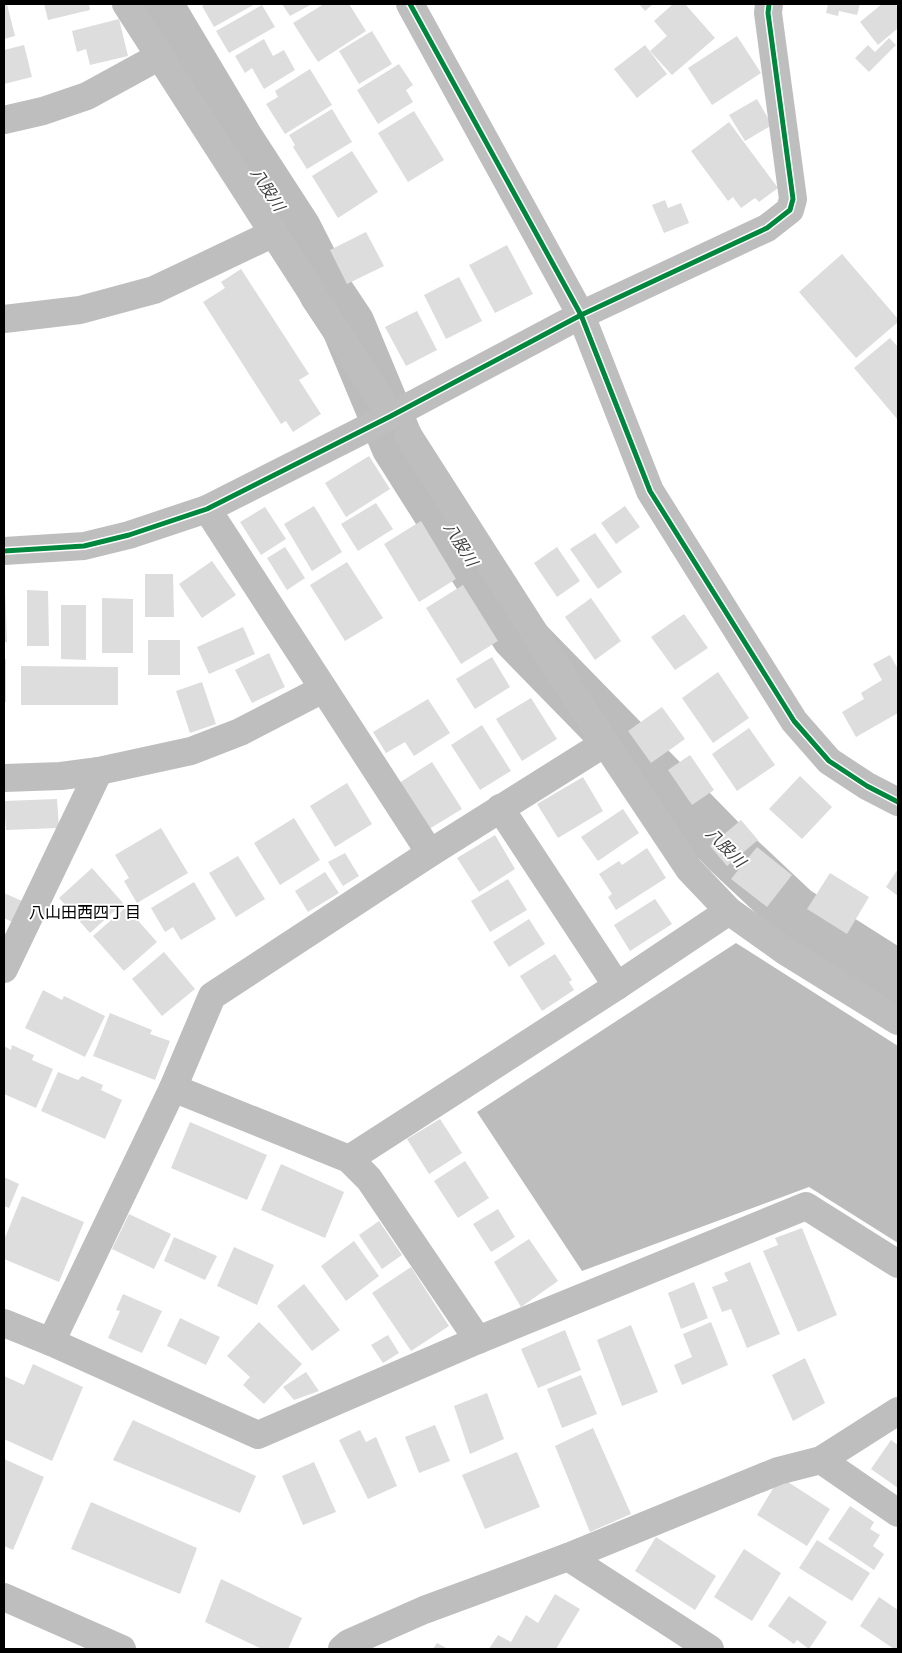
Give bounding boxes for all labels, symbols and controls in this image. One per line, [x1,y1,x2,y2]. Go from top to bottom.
water label: 八股川 [245,163,291,217]
water label: 八股川 [438,518,483,572]
water label: 八股川 [701,823,751,874]
district label: 八山田西四丁目 [29,902,141,924]

